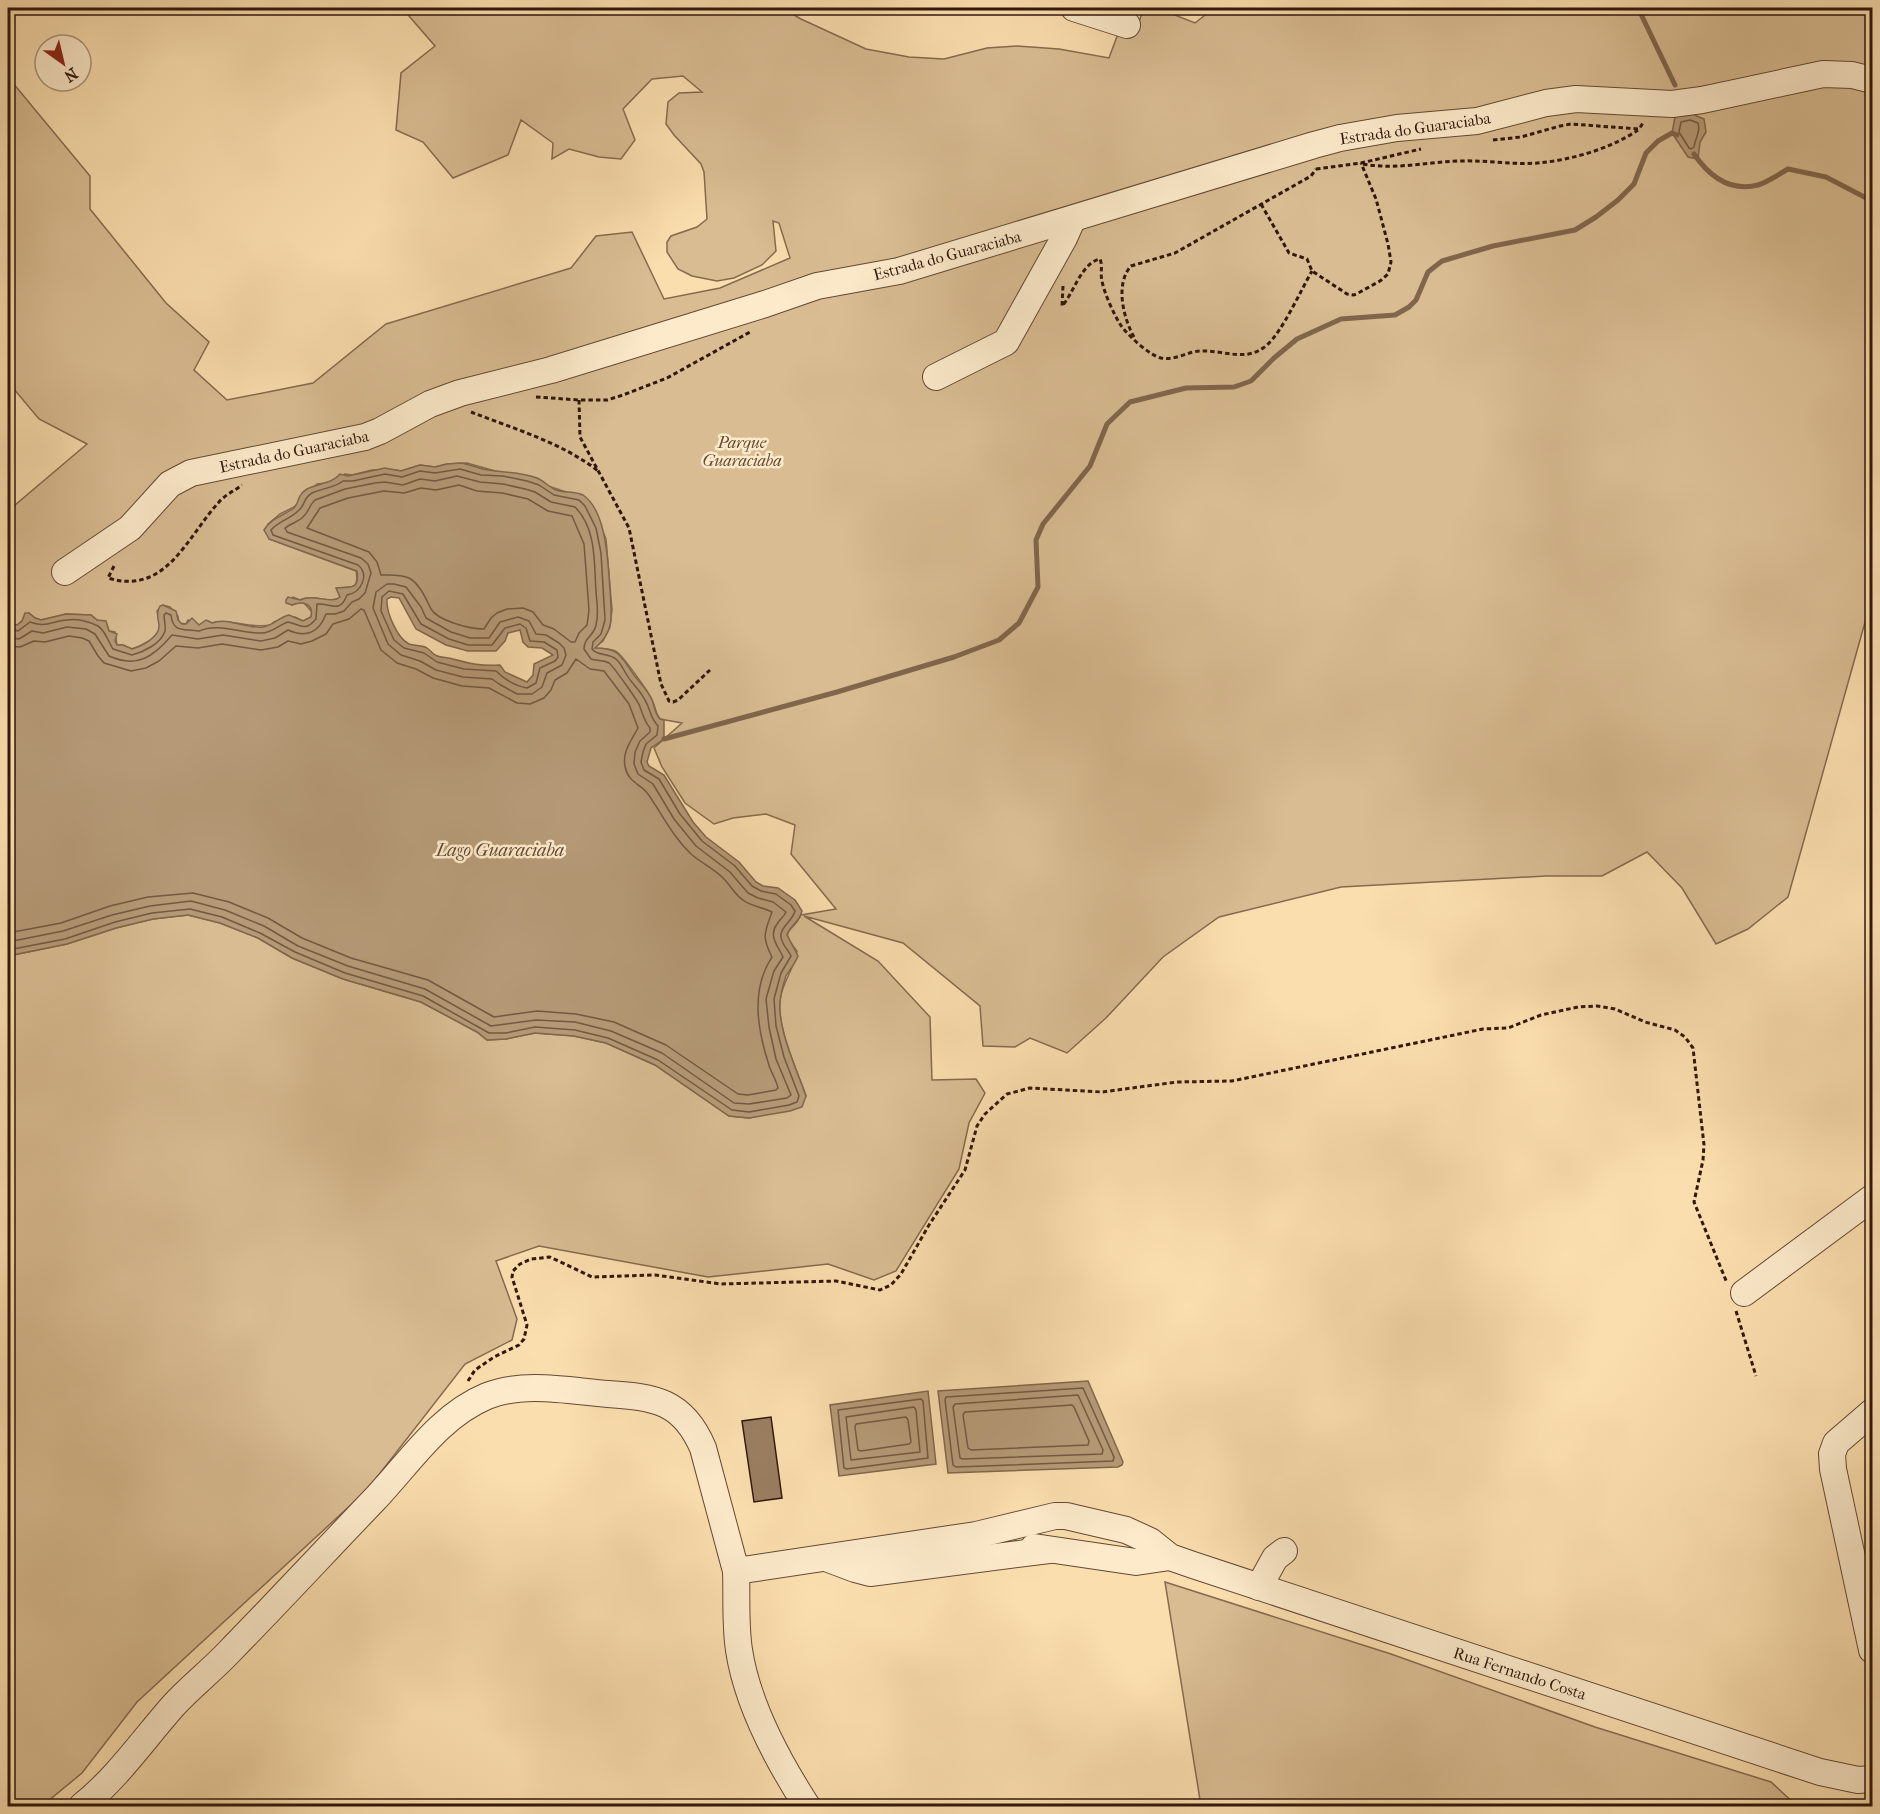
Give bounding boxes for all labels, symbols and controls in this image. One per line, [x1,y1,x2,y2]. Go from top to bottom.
north arrow [33,33,93,93]
text: N [60,64,81,87]
street label: Estrada do Guaraciaba [1338,108,1492,149]
street label: Estrada do Guaraciaba [871,226,1024,284]
street label: Estrada do Guaraciaba [218,426,371,477]
park label: Parque Guaraciaba [702,433,782,470]
water label: Lago Guaraciaba [434,840,564,861]
street label: Rua Fernando Costa [1451,1643,1589,1704]

